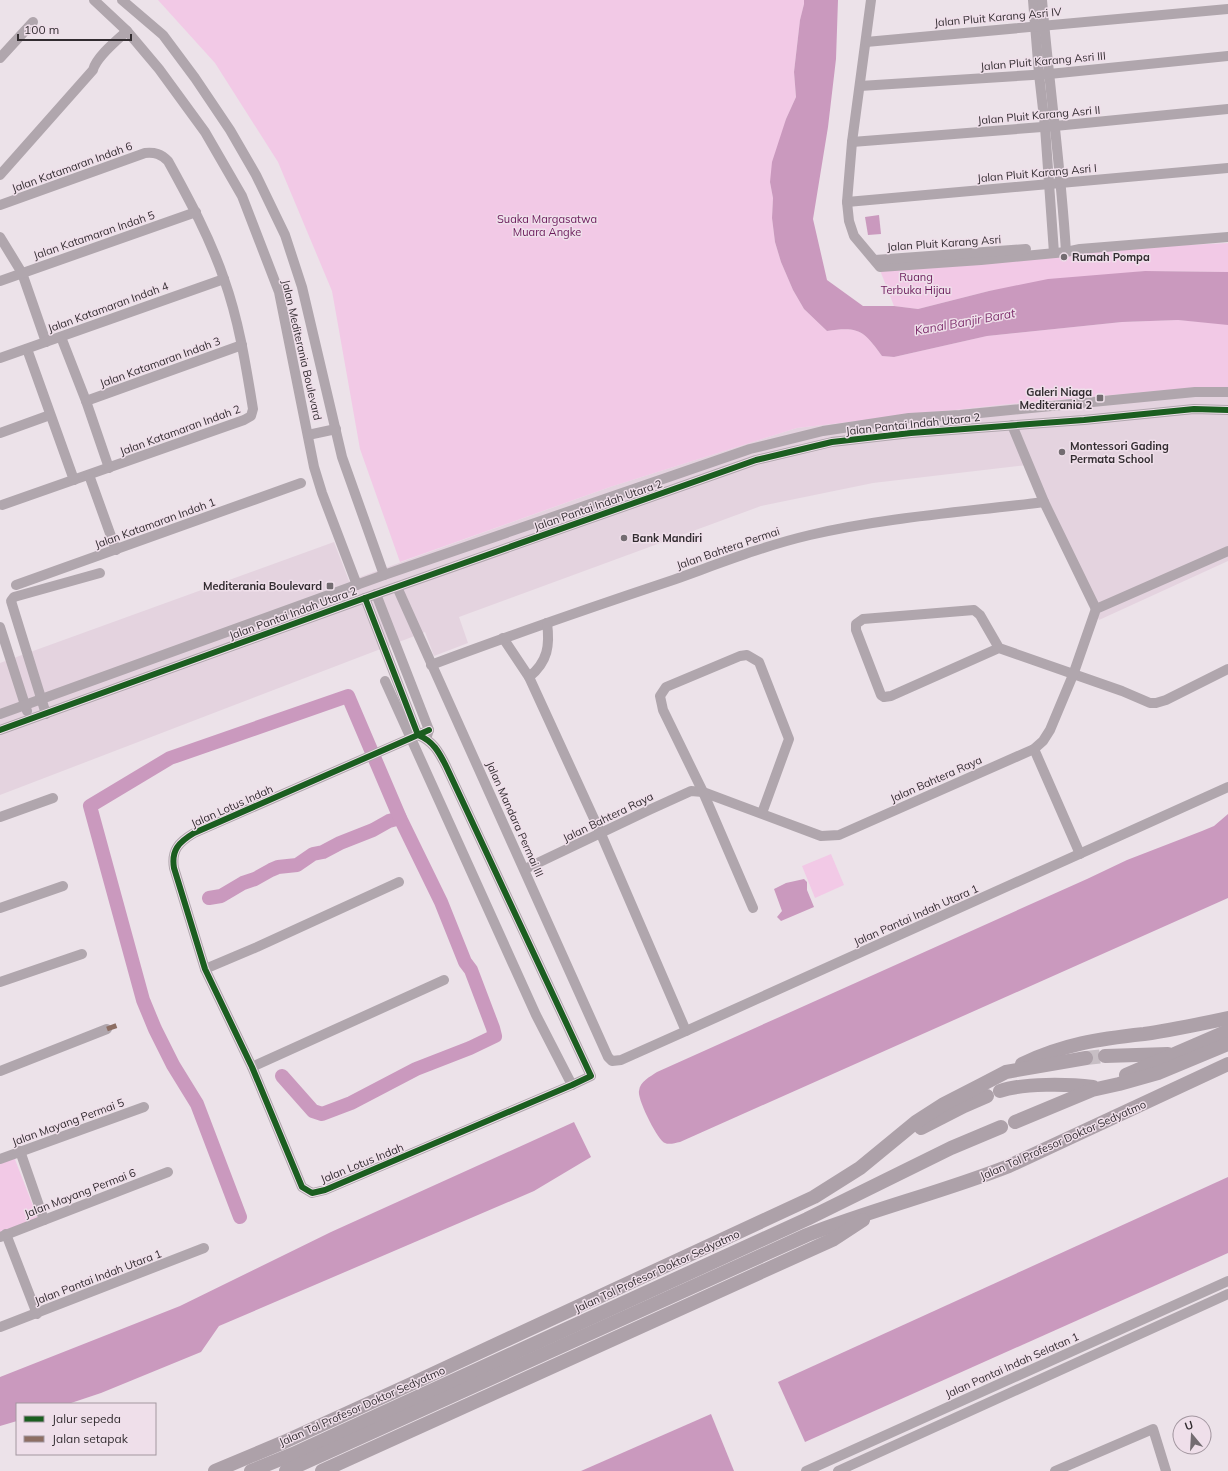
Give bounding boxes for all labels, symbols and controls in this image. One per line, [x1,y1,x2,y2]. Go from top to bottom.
street label: Jalan Pluit Karang Asri IV [934,4,1063,30]
scale bar [18,16,131,42]
text: 100 m [24,22,59,37]
street label: Jalan Pluit Karang Asri III [980,49,1106,73]
street label: Jalan Pluit Karang Asri II [977,103,1101,127]
street label: Jalan Katamaran Indah 6 [10,139,135,195]
street label: Jalan Pluit Karang Asri I [977,161,1097,185]
street label: Jalan Katamaran Indah 5 [32,208,157,262]
park label: Suaka Margasatwa Muara Angke [497,212,597,239]
street label: Jalan Pluit Karang Asri [886,232,1002,254]
place label: Rumah Pompa [1072,250,1150,264]
marker: Rumah Pompa [1059,252,1069,262]
park label: Ruang Terbuka Hijau [881,270,951,297]
street label: Jalan Mediterania Boulevard [279,278,325,422]
street label: Jalan Katamaran Indah 4 [46,279,171,335]
water label: Kanal Banjir Barat [914,305,1017,338]
street label: Jalan Katamaran Indah 3 [98,334,222,390]
place label: Galeri Niaga Mediterania 2 [1020,385,1092,412]
marker: Galeri Niaga Mediterania 2 [1095,393,1105,403]
street label: Jalan Katamaran Indah 2 [118,402,243,458]
street label: Jalan Pantai Indah Utara 2 [845,410,981,438]
place label: Montessori Gading Permata School [1070,439,1169,466]
marker: Montessori Gading Permata School [1057,447,1067,457]
street label: Jalan Pantai Indah Utara 2 [532,476,664,534]
street label: Jalan Katamaran Indah 1 [93,495,217,551]
street label: Jalan Bahtera Permai [675,524,781,572]
place label: Bank Mandiri [632,531,702,545]
marker: Bank Mandiri [619,533,629,543]
place label: Mediterania Boulevard [203,579,322,593]
marker: Mediterania Boulevard [325,581,335,591]
street label: Jalan Pantai Indah Utara 2 [227,583,359,643]
street label: Jalan Bahtera Raya [888,752,984,806]
street label: Jalan Mandara Permai III [483,759,547,879]
street label: Jalan Lotus Indah [189,782,275,830]
street label: Jalan Bahtera Raya [560,789,656,845]
street label: Jalan Pantai Indah Utara 1 [852,881,980,949]
street label: Jalan Mayang Permai 5 [10,1095,126,1149]
street label: Jalan Tol Profesor Doktor Sedyatmo [978,1097,1148,1183]
street label: Jalan Lotus Indah [318,1140,406,1186]
street label: Jalan Mayang Permai 6 [22,1165,138,1221]
street label: Jalan Tol Profesor Doktor Sedyatmo [572,1227,742,1315]
street label: Jalan Pantai Indah Utara 1 [33,1246,163,1308]
street label: Jalan Pantai Indah Selatan 1 [943,1329,1081,1401]
street label: Jalan Tol Profesor Doktor Sedyatmo [277,1363,447,1449]
legend [16,1403,156,1455]
text: Jalur sepeda [52,1411,121,1426]
north arrow [1172,1415,1212,1455]
text: U [1183,1418,1195,1433]
text: Jalan setapak [52,1431,129,1446]

